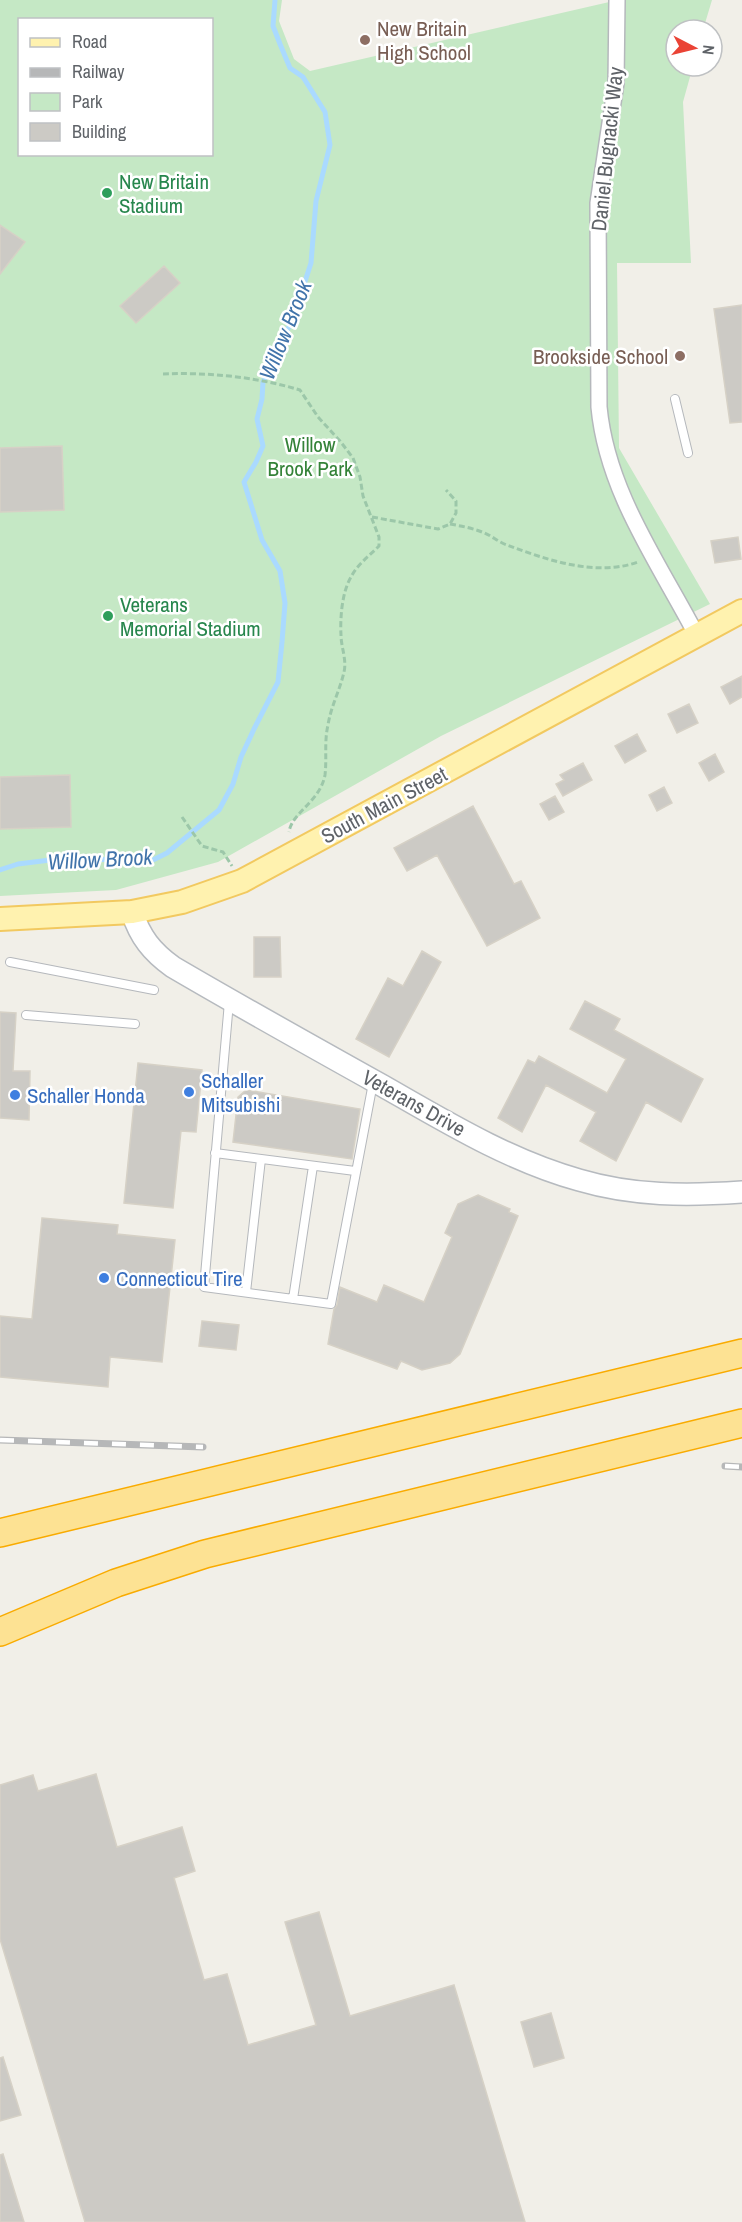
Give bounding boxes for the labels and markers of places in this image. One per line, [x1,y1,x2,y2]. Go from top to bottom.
place label: New Britain High School [377,14,471,67]
marker: New Britain High School [358,33,372,47]
place label: New Britain Stadium [119,167,209,220]
marker: New Britain Stadium [100,186,114,200]
place label: Brookside School [533,342,668,371]
marker: Brookside School [673,349,687,363]
place label: Veterans Memorial Stadium [120,590,261,643]
marker: Veterans Memorial Stadium [101,609,115,623]
place label: Schaller Mitsubishi [201,1066,280,1119]
place label: Schaller Honda [27,1081,145,1110]
marker: Schaller Mitsubishi [182,1085,196,1099]
marker: Schaller Honda [8,1088,22,1102]
place label: Connecticut Tire [116,1264,243,1293]
marker: Connecticut Tire [97,1271,111,1285]

